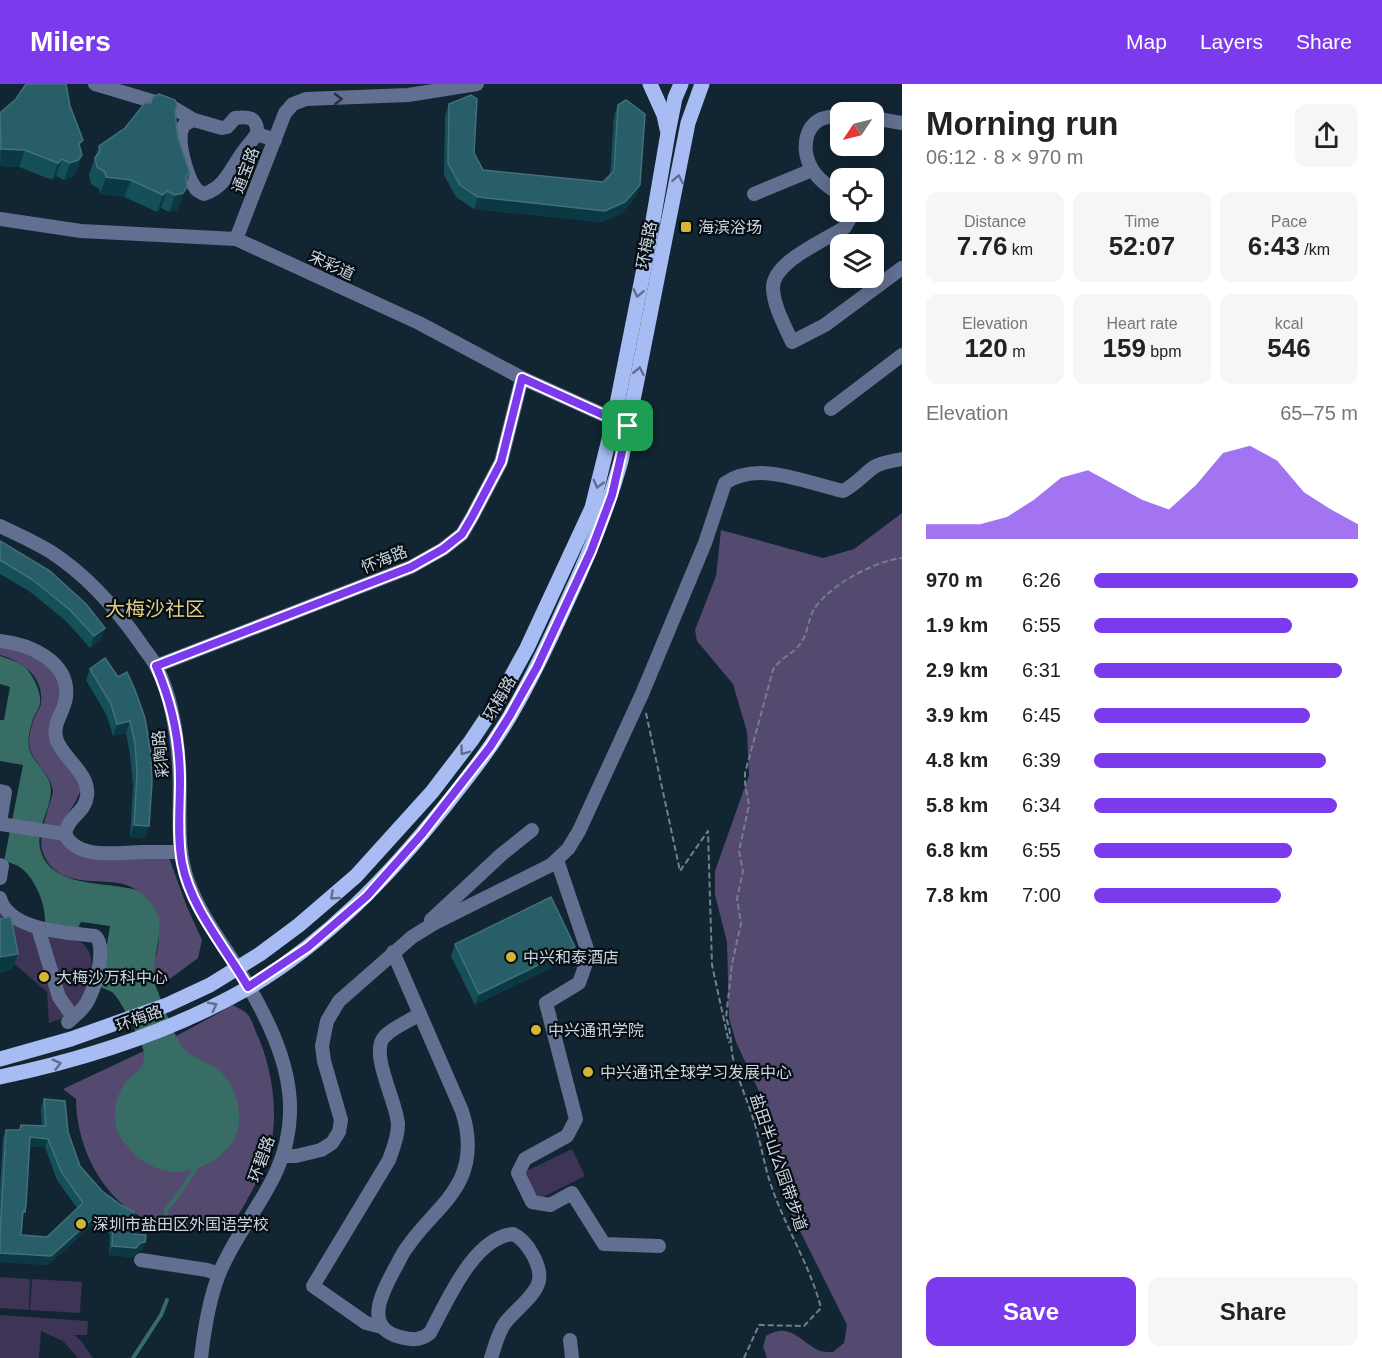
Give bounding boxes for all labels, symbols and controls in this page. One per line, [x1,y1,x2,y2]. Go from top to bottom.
text: Milers [30,26,111,57]
text: Map [1126,30,1167,53]
text: Layers [1200,30,1263,53]
text: Share [1296,30,1352,53]
one-way arrow [334,93,343,105]
north arrow [830,102,884,156]
map controls [830,102,884,288]
button: share [1295,104,1358,167]
text: Morning run [926,105,1118,142]
street label: 通宝路 [229,145,262,196]
text: 06:12 · 8 × 970 m [926,146,1083,168]
button: locate [830,168,884,222]
one-way arrow [671,175,684,185]
text: Distance [964,213,1026,230]
text: Time [1125,213,1159,230]
text: Pace [1271,213,1307,230]
place label: 海滨浴场 [698,219,762,236]
street label: 环梅路 [634,220,659,270]
marker: 海滨浴场 [679,220,693,234]
text: 7.76 [957,231,1007,261]
text: 52:07 [1109,231,1175,261]
text: 6:43 [1248,231,1300,261]
button: layers [830,234,884,288]
text: km [1007,241,1033,258]
text: /km [1300,241,1330,258]
street label: 宋彩道 [306,248,357,283]
one-way arrow [633,288,646,298]
text: Elevation [962,315,1028,332]
text: Heart rate [1106,315,1178,332]
text: kcal [1275,315,1303,332]
text: 120 [964,333,1008,363]
text: 159 [1103,333,1146,363]
text: 546 [1267,333,1311,363]
text: m [1008,343,1026,360]
text: bpm [1146,343,1181,360]
one-way arrow [632,366,645,376]
pin [602,400,653,451]
text: Elevation [926,402,1008,424]
text: 65–75 m [1280,402,1358,424]
icon: arrive [611,409,644,442]
one-way arrow [593,479,606,489]
street label: 怀海路 [359,543,410,576]
text: 970 m [926,569,983,591]
text: 6:26 [1022,569,1061,591]
district label: 大梅沙社区 [105,598,205,620]
text: 1.9 km [926,614,988,636]
text: 6:55 [1022,614,1061,636]
text: 2.9 km [926,659,988,681]
text: 6:31 [1022,659,1061,681]
street label: 环梅路 [480,673,519,723]
text: 3.9 km [926,704,988,726]
text: 6:45 [1022,704,1061,726]
street label: 彩陶路 [150,729,171,779]
one-way arrow [460,745,471,756]
text: 4.8 km [926,749,988,771]
text: 6:39 [1022,749,1061,771]
text: 5.8 km [926,794,988,816]
text: 6:34 [1022,794,1061,816]
text: 6.8 km [926,839,988,861]
text: 6:55 [1022,839,1061,861]
text: 7.8 km [926,884,988,906]
text: 7:00 [1022,884,1061,906]
one-way arrow [330,889,341,900]
place label: 中兴和泰酒店 [523,949,619,966]
marker: 中兴和泰酒店 [504,950,518,964]
place label: 大梅沙万科中心 [56,969,168,986]
marker: 大梅沙万科中心 [37,970,51,984]
street label: 环梅路 [114,1002,165,1035]
one-way arrow [206,1002,217,1013]
place label: 中兴通讯学院 [548,1022,644,1039]
marker: 中兴通讯学院 [529,1023,543,1037]
one-way arrow [52,1058,62,1071]
place label: 中兴通讯全球学习发展中心 [600,1064,792,1081]
marker: 中兴通讯全球学习发展中心 [581,1065,595,1079]
street label: 盐田半山公园带步道 [747,1091,810,1233]
street label: 环碧路 [245,1134,278,1185]
place label: 深圳市盐田区外国语学校 [93,1216,269,1233]
marker: 深圳市盐田区外国语学校 [74,1217,88,1231]
button: Save [926,1277,1136,1346]
button: Share [1148,1277,1358,1346]

